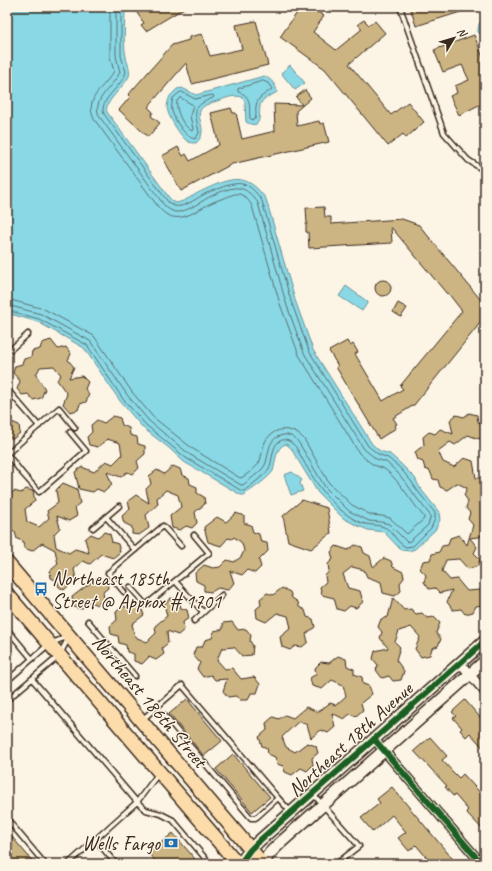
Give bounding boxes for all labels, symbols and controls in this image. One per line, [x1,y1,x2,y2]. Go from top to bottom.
north arrow [434,18,474,58]
text: N [454,25,471,41]
place label: Northeast 185th Street @ Approx # 1701 [52,566,222,614]
bus stop icon: Northeast 185th Street @ Approx # 1701 [33,581,49,597]
street label: Northeast 186th Street [87,630,214,775]
street label: Northeast 18th Avenue [283,676,419,802]
place label: Wells Fargo [82,831,161,856]
bank icon: Wells Fargo [163,835,179,851]

